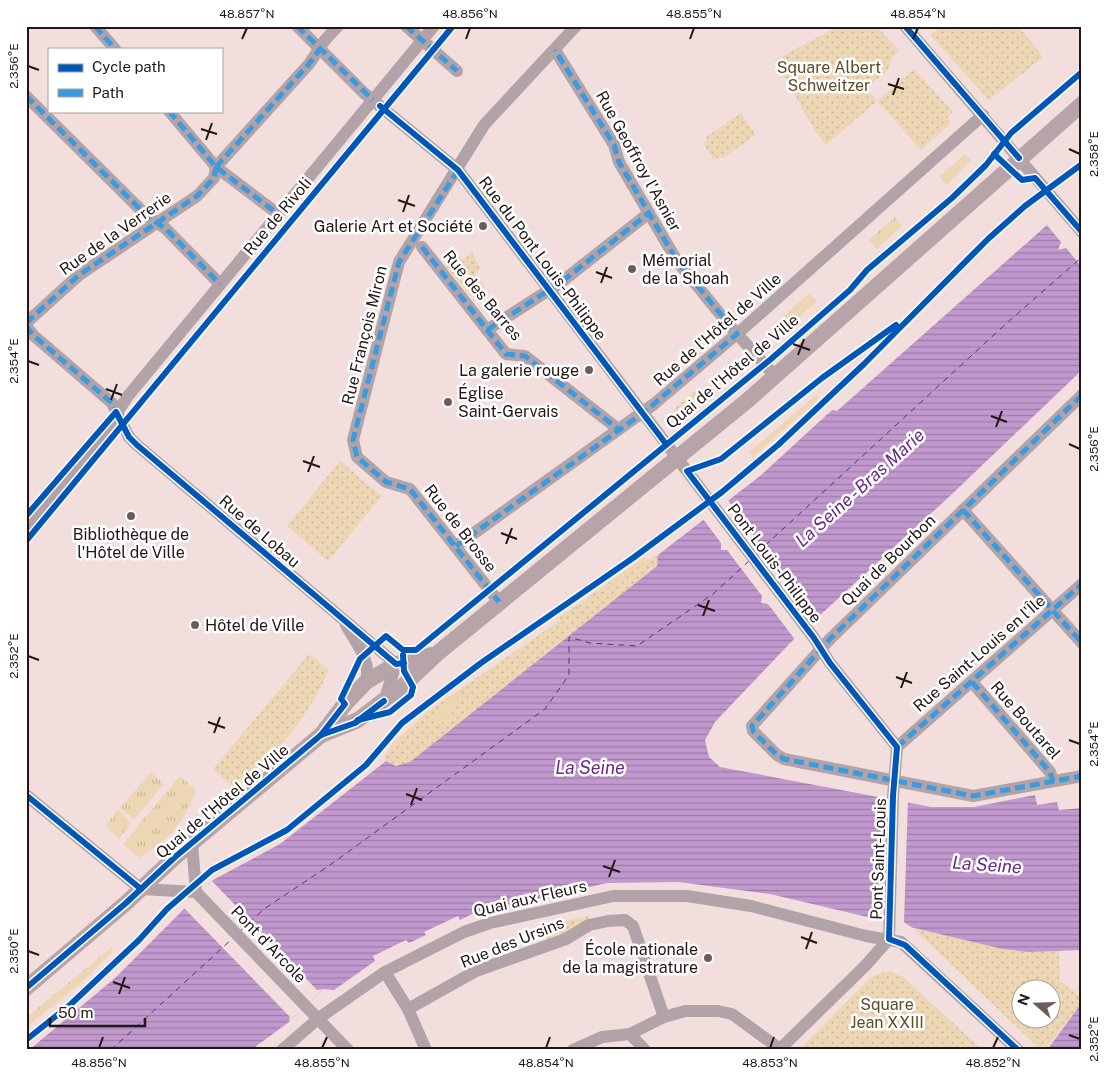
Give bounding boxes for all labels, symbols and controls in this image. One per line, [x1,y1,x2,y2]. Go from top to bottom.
text: 48.857°N [219,7,275,21]
text: 48.856°N [442,7,498,21]
text: 48.855°N [666,7,722,21]
text: 48.854°N [890,7,946,21]
text: 2.356°E [7,43,21,89]
legend [48,48,222,112]
text: Cycle path [92,58,166,75]
park label: Square Albert Schweitzer [777,58,881,95]
text: Path [92,84,124,101]
street label: Rue Geoffroy l'Asnier [592,88,685,235]
text: 2.358°E [1087,131,1101,177]
street label: Rue du Pont Louis-Philippe [475,173,610,344]
street label: Rue de Rivoli [239,174,315,259]
street label: Rue de la Verrerie [56,188,175,279]
place label: Galerie Art et Société [314,217,473,236]
marker: Galerie Art et Société [477,220,489,232]
street label: Rue des Barres [439,246,526,344]
place label: Mémorial de la Shoah [642,251,729,288]
marker: Mémorial de la Shoah [626,263,638,275]
street label: Rue François Miron [338,264,391,407]
street label: Rue de l'Hôtel de Ville [650,269,785,390]
street label: Quai de l'Hôtel de Ville [662,310,803,433]
text: 2.354°E [7,338,21,384]
place label: La galerie rouge [459,361,579,380]
marker: La galerie rouge [583,364,595,376]
place label: Église Saint-Gervais [458,383,558,421]
marker: Église Saint-Gervais [442,396,454,408]
water label: La Seine - Bras Marie [791,424,929,551]
text: 2.356°E [1087,426,1101,472]
street label: Rue de Brosse [420,481,501,576]
street label: Rue de Lobau [215,491,304,572]
street label: Pont Louis-Philippe [724,500,826,627]
marker: Bibliothèque de l'Hôtel de Ville [125,510,137,522]
street label: Quai de Bourbon [837,511,939,610]
place label: Bibliothèque de l'Hôtel de Ville [73,525,189,562]
street label: Rue Saint-Louis en l'Île [909,590,1049,716]
place label: Hôtel de Ville [205,616,304,635]
marker: Hôtel de Ville [189,619,201,631]
text: 2.352°E [7,633,21,679]
street label: Rue Boutarel [987,677,1065,763]
text: 2.354°E [1087,721,1101,767]
street label: Quai de l'Hôtel de Ville [152,740,293,863]
water label: La Seine [555,757,625,778]
street label: Pont Saint-Louis [867,798,890,920]
water label: La Seine [952,852,1023,877]
street label: Quai aux Fleurs [472,876,589,921]
street label: Pont d'Arcole [227,902,310,987]
street label: Rue des Ursins [458,913,567,972]
text: 2.350°E [7,928,21,974]
place label: École nationale de la magistrature [562,939,698,977]
marker: École nationale de la magistrature [702,952,714,964]
north arrow [1010,978,1060,1028]
text: N [1014,992,1033,1007]
park label: Square Jean XXIII [850,995,924,1032]
scale bar [50,996,145,1028]
text: 50 m [58,1004,93,1021]
text: 2.352°E [1087,1016,1101,1062]
text: 48.856°N [71,1056,127,1070]
text: 48.855°N [294,1056,350,1070]
text: 48.854°N [518,1056,574,1070]
text: 48.853°N [742,1056,798,1070]
text: 48.852°N [965,1056,1021,1070]

